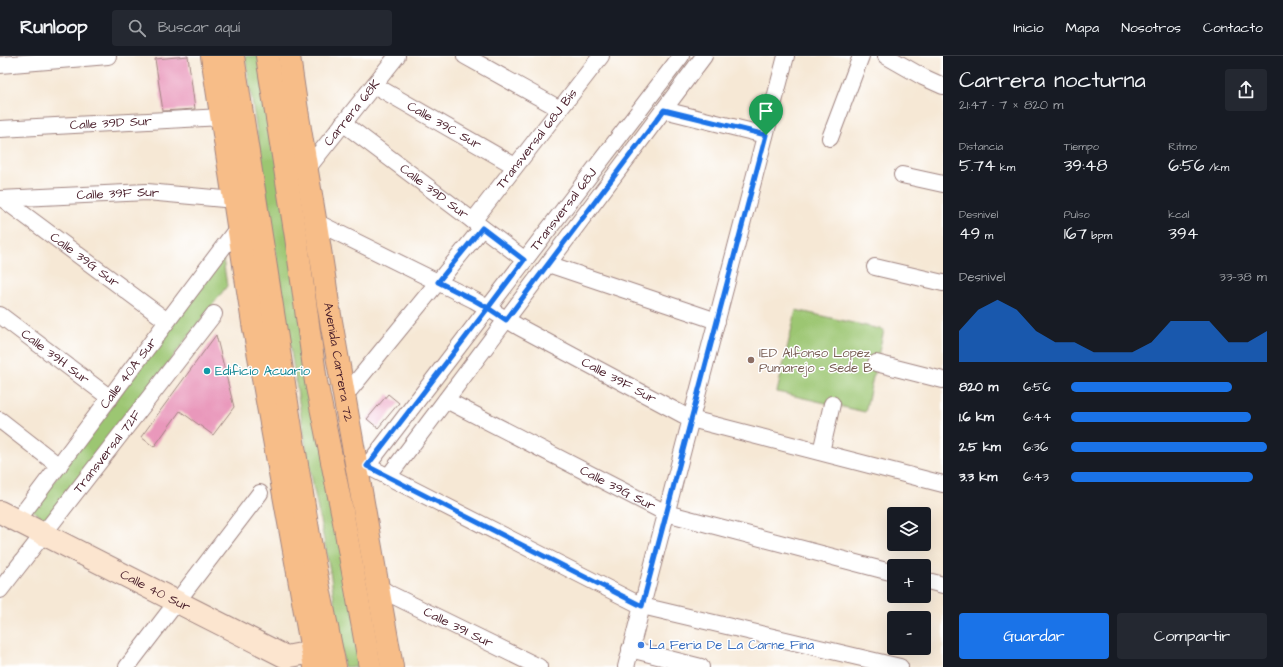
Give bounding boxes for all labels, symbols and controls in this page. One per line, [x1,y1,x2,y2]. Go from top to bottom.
search box [112,10,392,46]
text: Runloop [20,14,88,41]
icon: search [126,17,148,39]
text: Buscar aquí [158,17,240,38]
text: Inicio [1013,18,1044,38]
text: Mapa [1066,18,1099,38]
text: Nosotros [1121,18,1181,38]
text: Contacto [1203,18,1263,38]
text: Carrera nocturna [959,65,1146,96]
button: share [1225,69,1267,111]
street label: Carrera 68K [320,75,384,150]
street label: Transversal 68J Bis [492,84,582,193]
pin [749,94,783,135]
text: 21:47 · 7 × 820 m [959,96,1063,114]
street label: Calle 39C Sur [404,97,485,154]
icon: arrive [755,100,777,122]
street label: Calle 39D Sur [69,112,152,134]
text: Distancia [959,139,1003,154]
text: Tiempo [1064,139,1099,154]
text: Ritmo [1168,139,1197,154]
text: 5.74 [959,154,995,178]
text: 39:48 [1064,154,1107,178]
text: 6:56 [1168,154,1205,178]
street label: Calle 39D Sur [396,160,472,223]
text: km [995,160,1015,175]
text: /km [1205,160,1229,175]
street label: Transversal 68J [526,164,601,255]
street label: Calle 39F Sur [76,183,160,204]
text: Desnivel [959,207,998,222]
text: Pulso [1064,207,1090,222]
text: kcal [1168,207,1189,222]
text: 49 [959,222,980,246]
text: 167 [1064,222,1087,246]
text: 394 [1168,222,1198,246]
street label: Calle 39G Sur [46,228,123,292]
text: m [980,228,993,243]
text: bpm [1087,228,1112,243]
text: Desnivel [959,268,1005,286]
text: 33–38 m [1219,268,1267,286]
street label: Avenida Carrera 72 [319,301,358,424]
street label: Calle 39H Sur [17,325,93,388]
street label: Calle 40A Sur [96,334,161,413]
place label: IED Alfonso Lopez Pumarejo - Sede B [759,344,872,377]
street label: Calle 39F Sur [578,353,660,408]
marker: IED Alfonso Lopez Pumarejo - Sede B [746,355,756,365]
place label: Edificio Acuario [215,362,311,380]
marker: Edificio Acuario [202,366,212,376]
text: 820 m [959,378,998,396]
text: 6:56 [1023,378,1051,396]
street label: Transversal 72F [69,406,145,497]
text: 1.6 km [959,408,994,426]
text: 6:44 [1023,408,1051,426]
text: 2.5 km [959,438,1001,456]
text: 6:36 [1023,438,1048,456]
street label: Calle 39G Sur [577,461,659,515]
text: 3.3 km [959,468,997,486]
text: 6:43 [1023,468,1049,486]
map controls [887,507,931,655]
button: layers [887,507,931,551]
button: + [887,559,931,603]
street label: Calle 40 Sur [117,565,193,616]
street label: Calle 39I Sur [420,603,496,652]
button: − [887,611,931,655]
button: Guardar [959,613,1109,659]
button: Compartir [1117,613,1267,659]
place label: La Feria De La Carne Fina [649,636,815,654]
marker: La Feria De La Carne Fina [636,640,646,650]

